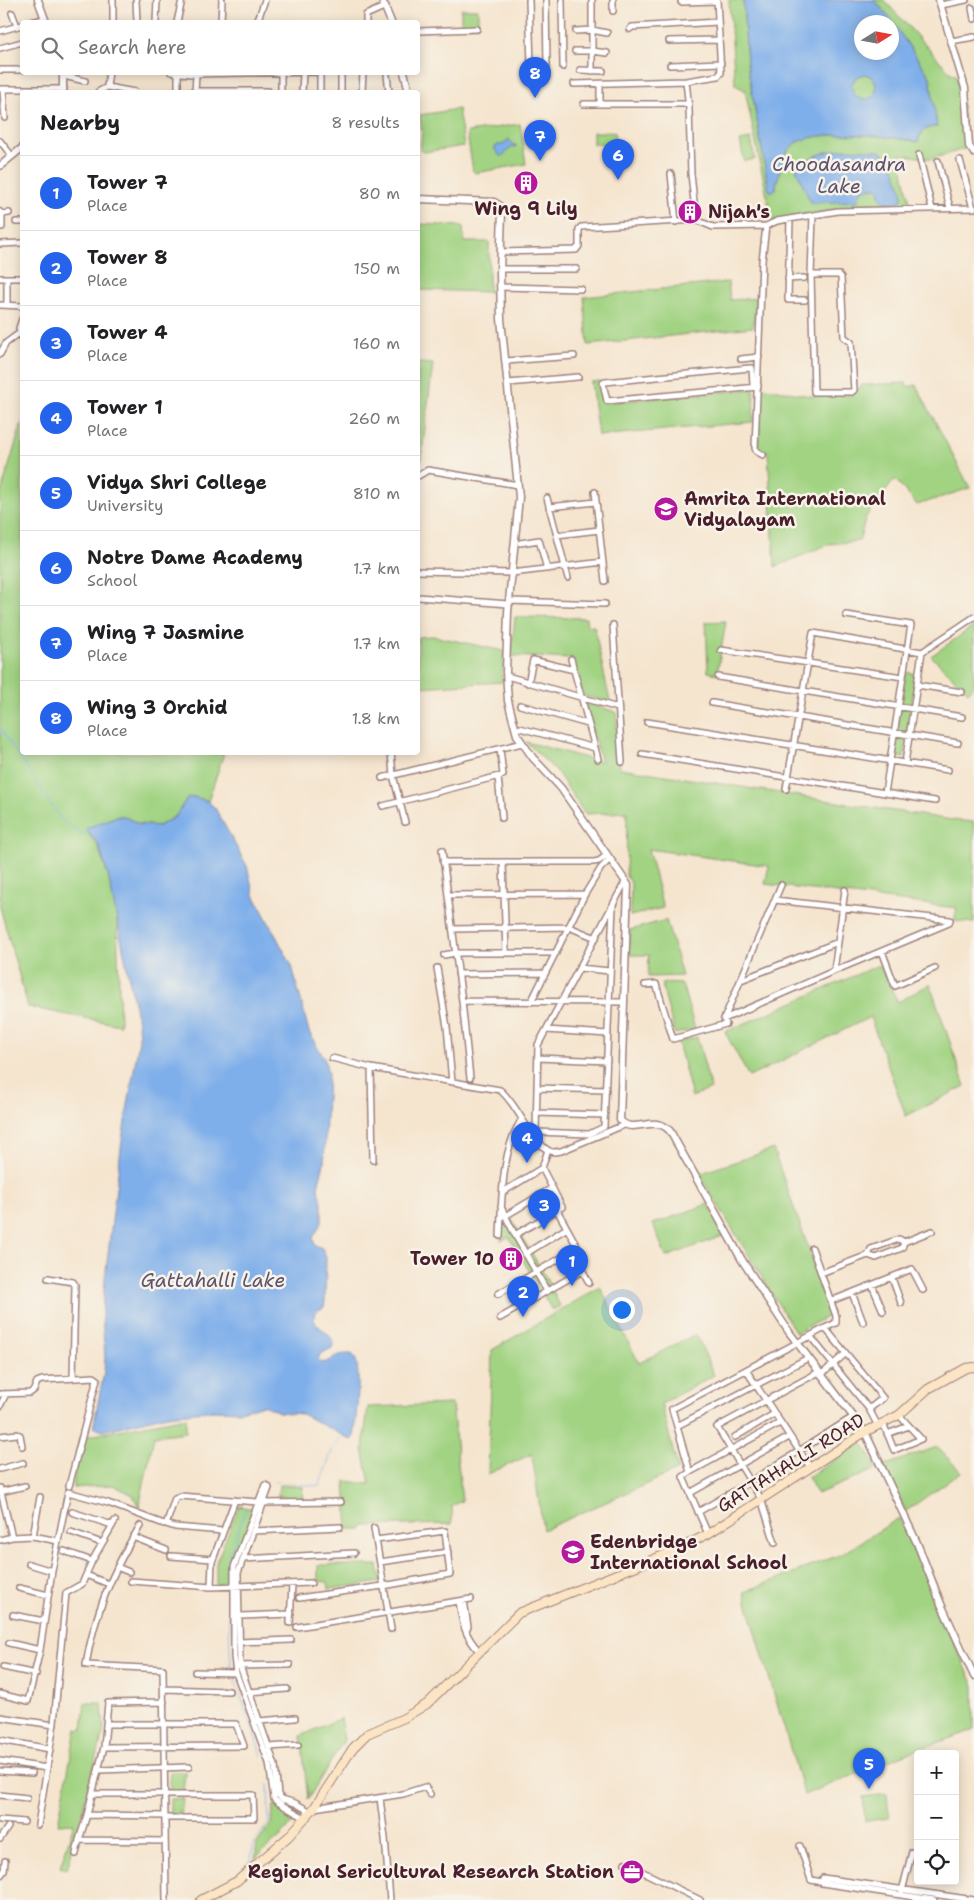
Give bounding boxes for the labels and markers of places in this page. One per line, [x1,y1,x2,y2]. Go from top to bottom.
pin: 8 [519,57,551,98]
pin: 7 [524,120,556,161]
pin: 6 [602,139,634,180]
building icon: Wing 9 Lily [513,170,539,196]
place label: Wing 9 Lily [474,197,578,221]
building icon: Nijah's [677,199,703,225]
place label: Nijah's [708,200,770,224]
place label: Amrita International Vidyalayam [684,487,886,532]
school or university icon: Amrita International Vidyalayam [653,496,679,522]
pin: 4 [511,1122,543,1163]
pin: 3 [528,1189,560,1230]
pin: 1 [556,1245,588,1286]
building icon: Tower 10 [498,1246,524,1272]
place label: Tower 10 [410,1247,494,1271]
pin: 2 [507,1276,539,1317]
place label: Edenbridge International School [590,1530,788,1575]
school or university icon: Edenbridge International School [560,1539,586,1565]
pin: 5 [853,1748,885,1789]
office icon: Regional Sericultural Research Station [619,1859,645,1885]
place label: Regional Sericultural Research Station [248,1860,614,1884]

